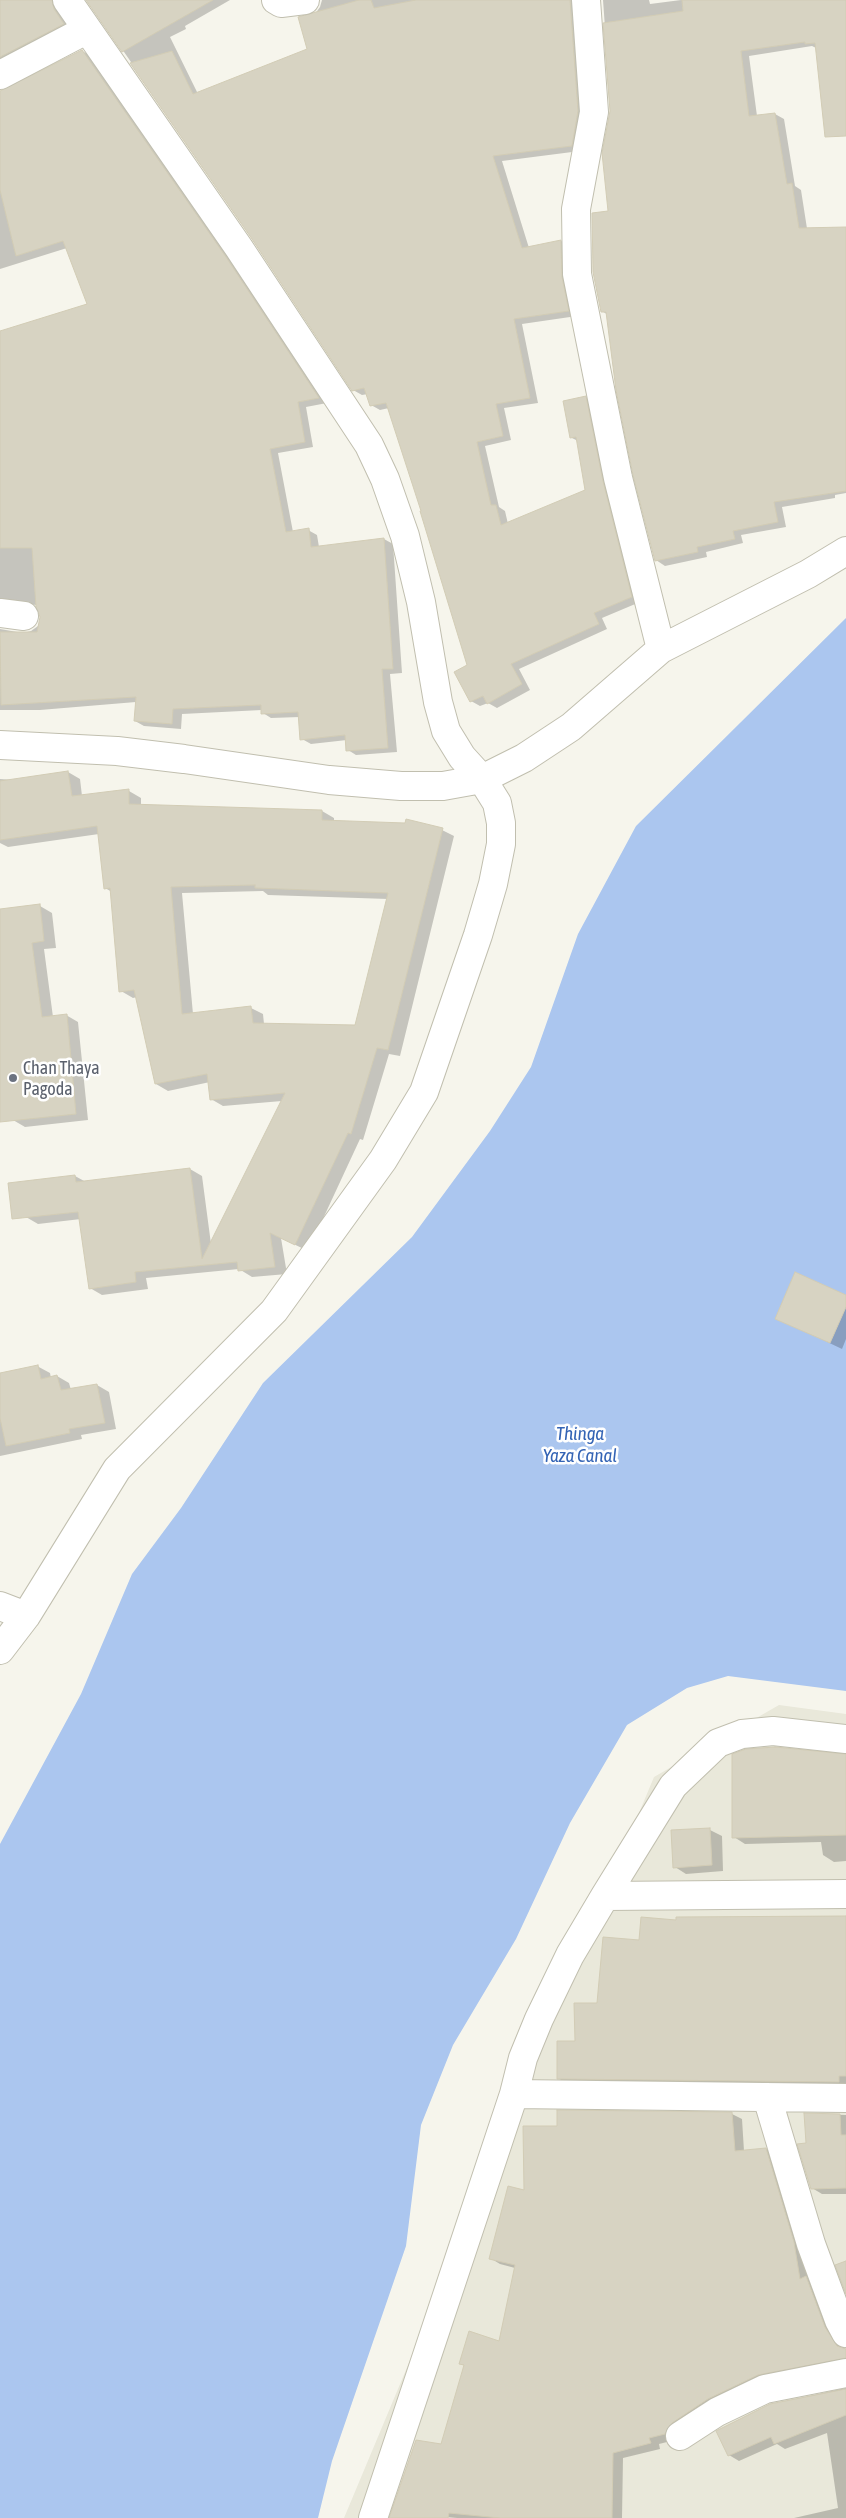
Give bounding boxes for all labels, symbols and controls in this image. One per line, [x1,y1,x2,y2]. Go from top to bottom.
place label: Chan Thaya Pagoda [23,1057,100,1100]
marker: Chan Thaya Pagoda [7,1072,19,1084]
water label: Thinga Yaza Canal [543,1423,617,1467]

